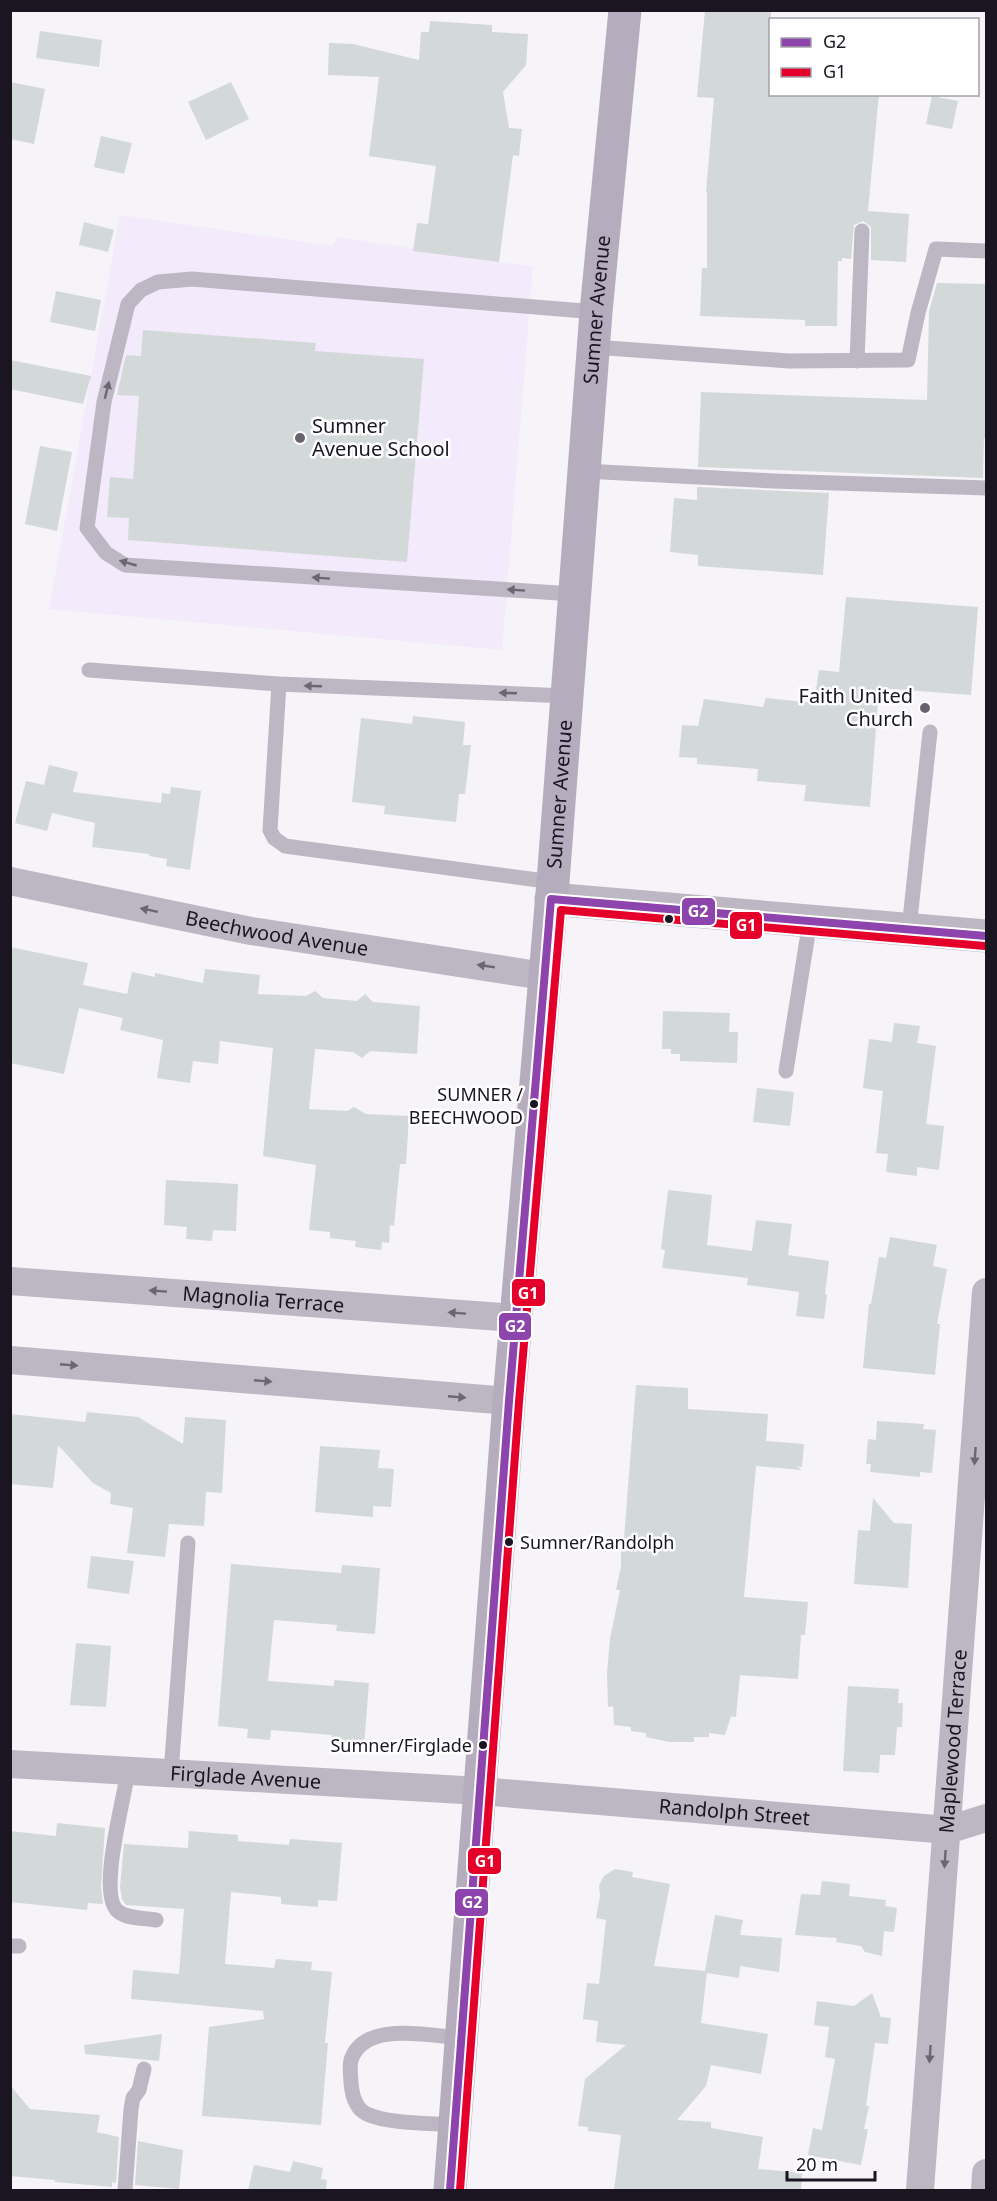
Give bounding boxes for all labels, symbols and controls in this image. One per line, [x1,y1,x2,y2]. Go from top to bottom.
legend [769,18,979,96]
text: G2 [823,29,846,53]
text: G1 [823,59,846,83]
street label: Sumner Avenue [577,234,616,385]
one-way arrow [102,381,112,399]
place label: Sumner Avenue School [312,412,450,462]
marker: Sumner Avenue School [293,431,307,445]
one-way arrow [118,558,136,567]
one-way arrow [312,573,331,582]
one-way arrow [507,585,526,595]
one-way arrow [304,681,323,690]
place label: Faith United Church [799,682,913,732]
one-way arrow [499,689,518,698]
marker: Faith United Church [918,701,932,715]
street label: Sumner Avenue [540,719,578,870]
line badge: G2 [681,897,716,926]
text: G2 [688,900,708,922]
street label: Beechwood Avenue [183,904,370,962]
one-way arrow [139,905,158,914]
line badge: G1 [729,911,763,940]
unlabelled marker [663,913,675,925]
text: G1 [736,914,756,936]
one-way arrow [477,962,496,971]
place label: SUMNER / BEECHWOOD [409,1082,523,1129]
marker: SUMNER / BEECHWOOD [528,1098,540,1110]
line badge: G1 [511,1278,546,1307]
street label: Magnolia Terrace [181,1280,345,1318]
text: G1 [518,1282,538,1304]
one-way arrow [148,1287,167,1296]
one-way arrow [448,1309,467,1318]
line badge: G2 [498,1312,532,1341]
text: G2 [505,1315,525,1337]
one-way arrow [59,1360,78,1370]
one-way arrow [254,1376,273,1386]
one-way arrow [448,1392,467,1402]
one-way arrow [970,1446,979,1465]
place label: Sumner/Randolph [520,1530,674,1554]
marker: Sumner/Randolph [503,1536,515,1548]
street label: Maplewood Terrace [932,1648,973,1834]
place label: Sumner/Firglade [330,1733,472,1757]
marker: Sumner/Firglade [477,1739,489,1751]
street label: Firglade Avenue [169,1759,322,1795]
street label: Randolph Street [658,1792,811,1831]
line badge: G1 [467,1847,502,1875]
text: G1 [475,1850,495,1872]
one-way arrow [941,1850,950,1869]
line badge: G2 [454,1888,489,1917]
text: G2 [462,1891,482,1913]
one-way arrow [926,2044,935,2063]
scale bar [787,2144,876,2182]
text: 20 m [796,2152,838,2176]

